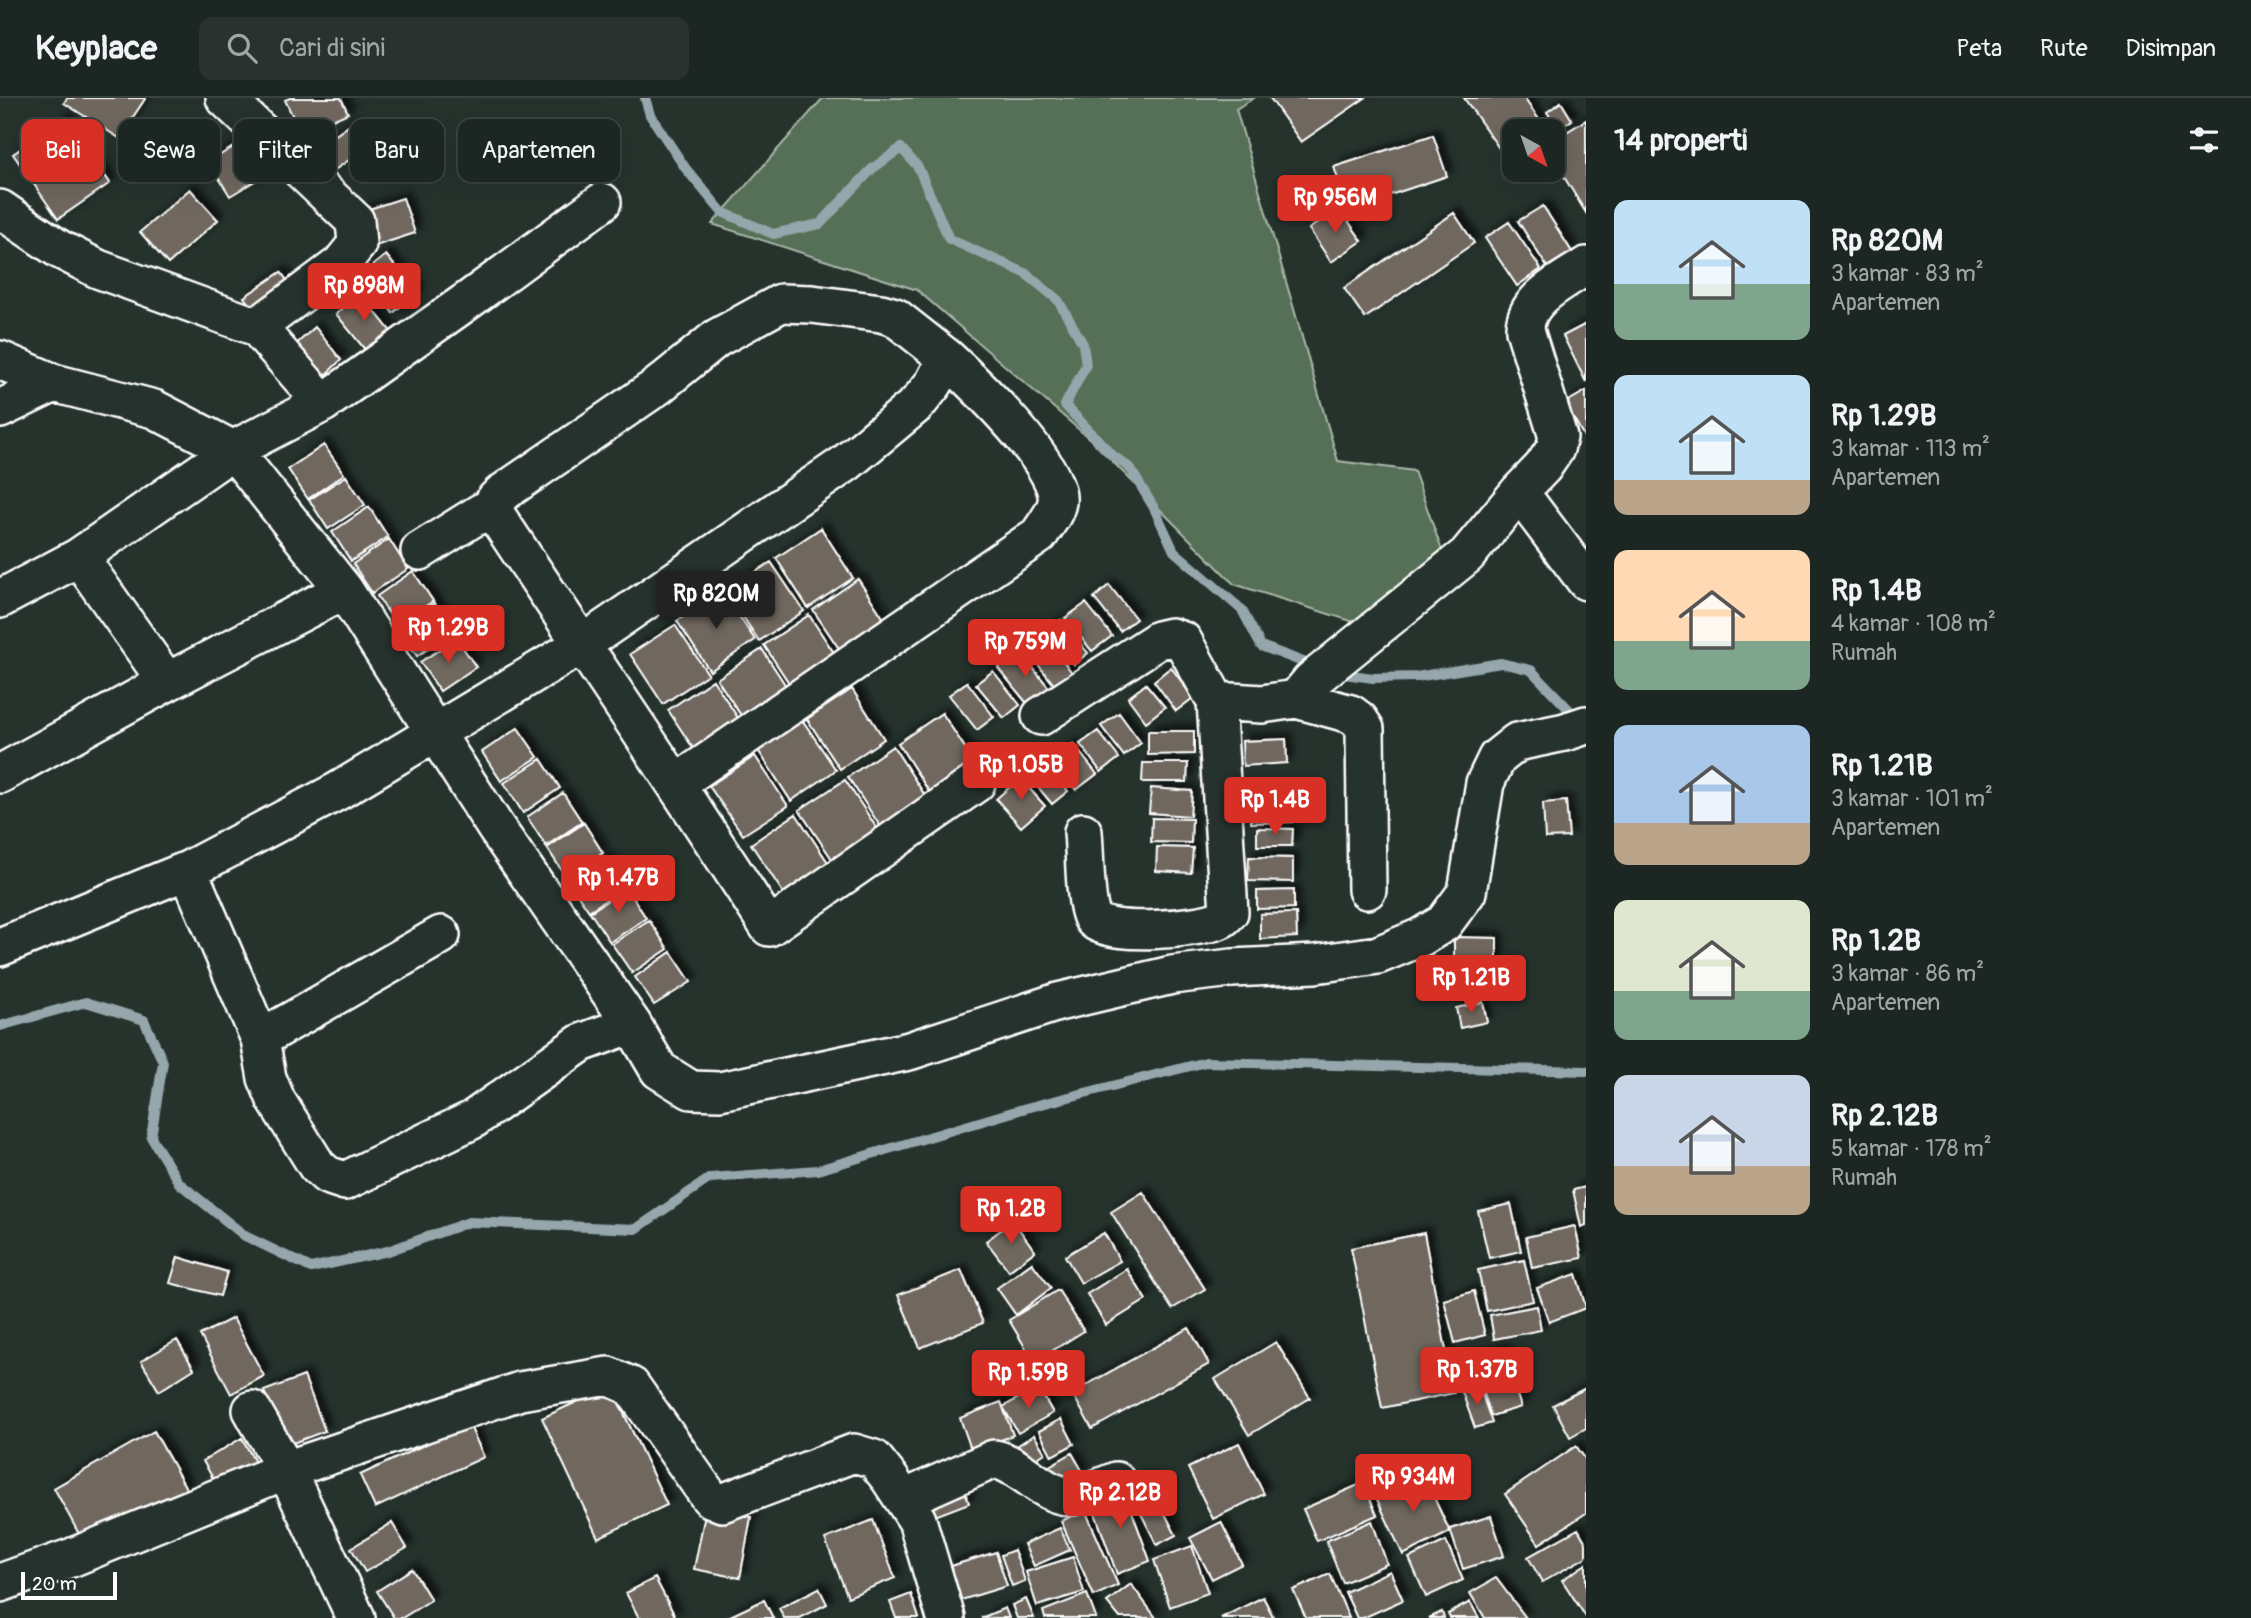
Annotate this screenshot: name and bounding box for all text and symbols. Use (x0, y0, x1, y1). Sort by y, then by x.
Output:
search box (199, 17, 689, 80)
text: Keyplace (35, 28, 157, 69)
icon: search (223, 29, 261, 67)
text: Cari di sini (279, 32, 385, 64)
text: Peta (1956, 34, 2002, 63)
text: Rute (2040, 34, 2088, 63)
text: Disimpan (2126, 34, 2216, 63)
chip: Beli (21, 119, 104, 182)
chip: Sewa (118, 119, 220, 182)
chip: Filter (234, 119, 336, 182)
chip: Baru (350, 119, 444, 182)
chip: Apartemen (458, 119, 620, 182)
north arrow (1502, 119, 1564, 182)
map controls (1502, 119, 1565, 182)
icon: filters (2185, 121, 2223, 159)
text: 14 properti (1614, 122, 1747, 159)
pin: Rp 956M (1270, 176, 1400, 235)
text: Rp 956M (1293, 183, 1377, 212)
text: Rp 820M (1831, 222, 1943, 259)
icon: home (1670, 228, 1754, 312)
text: 3 kamar · 83 m² (1831, 259, 1984, 288)
pin: Rp 898M (299, 264, 429, 323)
text: Rp 898M (324, 271, 404, 300)
text: Apartemen (1831, 288, 1940, 317)
text: Rp 1.29B (1831, 397, 1937, 434)
icon: home (1670, 403, 1754, 487)
text: 3 kamar · 113 m² (1831, 434, 1990, 463)
text: Apartemen (1831, 463, 1940, 492)
pin: Rp 820M (651, 572, 781, 631)
text: Rp 1.4B (1831, 572, 1922, 609)
icon: home (1670, 578, 1754, 662)
text: Rp 820M (673, 579, 759, 608)
pin: Rp 1.29B (376, 606, 520, 665)
text: 4 kamar · 108 m² (1831, 609, 1996, 638)
text: Rp 1.29B (408, 613, 488, 642)
pin: Rp 759M (960, 620, 1090, 679)
text: Rp 759M (984, 627, 1066, 656)
text: Rumah (1831, 638, 1897, 667)
pin: Rp 1.05B (949, 742, 1093, 802)
text: Rp 1.21B (1831, 747, 1933, 784)
text: Rp 1.05B (979, 750, 1063, 779)
icon: home (1670, 753, 1754, 837)
pin: Rp 1.4B (1210, 778, 1340, 837)
text: 3 kamar · 101 m² (1831, 784, 1993, 813)
text: Rp 1.4B (1240, 785, 1310, 814)
text: Apartemen (1831, 813, 1940, 842)
pin: Rp 1.47B (546, 856, 690, 915)
text: Rp 1.47B (577, 863, 659, 892)
text: Rp 1.2B (1831, 922, 1921, 959)
icon: home (1670, 928, 1754, 1012)
pin: Rp 1.21B (1399, 956, 1543, 1015)
text: 3 kamar · 86 m² (1831, 959, 1984, 988)
text: Rp 1.21B (1432, 963, 1510, 992)
text: Apartemen (1831, 988, 1940, 1017)
text: Rp 2.12B (1831, 1097, 1938, 1134)
icon: home (1670, 1103, 1754, 1187)
text: 5 kamar · 178 m² (1831, 1134, 1992, 1163)
text: Rumah (1831, 1163, 1897, 1192)
pin: Rp 1.2B (946, 1186, 1076, 1246)
text: Rp 1.2B (976, 1194, 1046, 1223)
pin: Rp 1.37B (1405, 1348, 1549, 1407)
pin: Rp 1.59B (956, 1350, 1100, 1410)
text: Rp 1.37B (1436, 1355, 1518, 1384)
text: Rp 1.59B (988, 1358, 1068, 1387)
pin: Rp 934M (1348, 1454, 1478, 1514)
text: Rp 934M (1371, 1462, 1455, 1491)
pin: Rp 2.12B (1048, 1470, 1192, 1530)
text: Rp 2.12B (1079, 1478, 1161, 1507)
scale bar (21, 1569, 117, 1601)
text: 20 m (32, 1572, 77, 1596)

